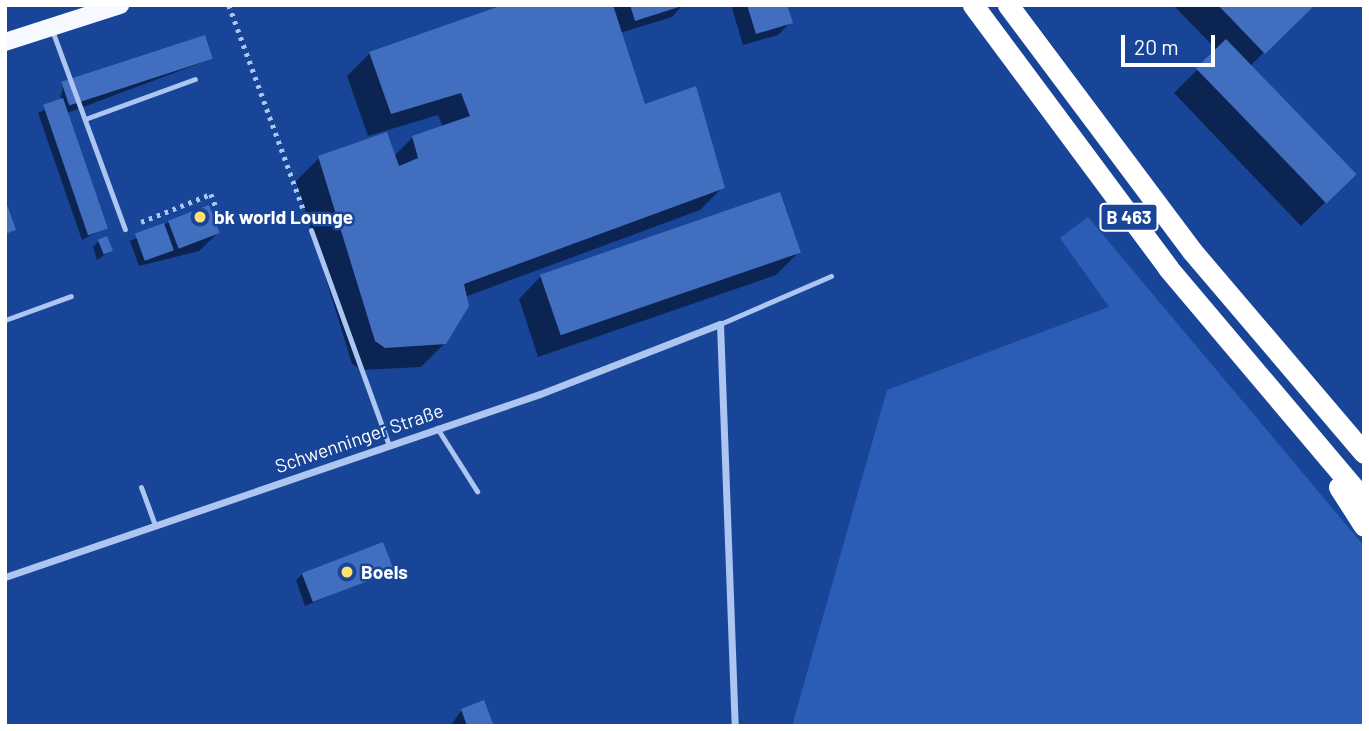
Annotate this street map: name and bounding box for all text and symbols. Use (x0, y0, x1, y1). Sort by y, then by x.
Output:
scale bar (1124, 21, 1218, 65)
text: 20 m (1134, 34, 1179, 59)
road number: B 463 (1099, 202, 1159, 232)
place label: bk world Lounge (214, 206, 353, 228)
marker: bk world Lounge (192, 209, 208, 225)
street label: Schwenninger Straße (272, 399, 446, 477)
place label: Boels (361, 561, 408, 583)
marker: Boels (339, 564, 355, 580)

